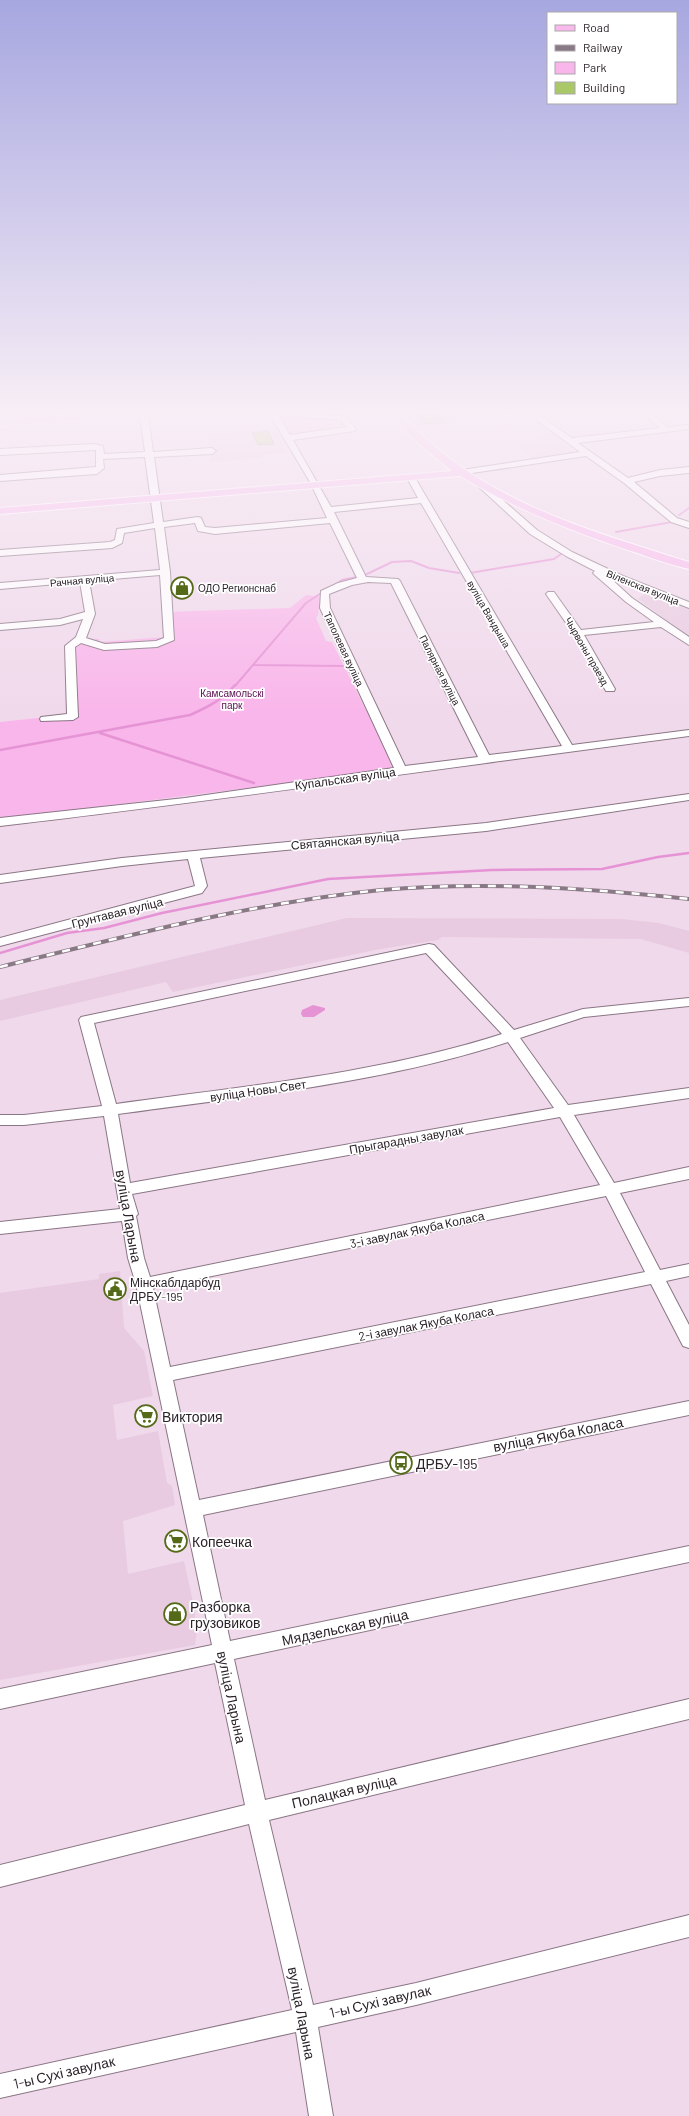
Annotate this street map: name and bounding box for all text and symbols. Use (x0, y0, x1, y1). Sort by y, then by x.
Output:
legend (547, 12, 677, 104)
text: Road (583, 20, 610, 34)
text: Railway (583, 40, 623, 54)
text: Park (583, 60, 607, 74)
text: Building (583, 80, 625, 94)
street label: Віленская вуліца (605, 567, 682, 607)
street label: Рачная вуліца (49, 571, 115, 589)
shop icon: ОДО Регионснаб (169, 575, 195, 601)
street label: вуліца Вандыша (465, 578, 513, 650)
place label: ОДО Регионснаб (198, 582, 276, 594)
street label: Таполевая вуліца (321, 610, 367, 689)
street label: Чырвоны праезд (563, 615, 612, 687)
street label: Палярная вуліца (417, 633, 463, 708)
park label: Камсамольскі парк (200, 687, 264, 711)
street label: Купальская вуліца (294, 764, 397, 793)
street label: Святаянская вуліца (290, 828, 400, 853)
street label: Грунтавая вуліца (70, 894, 165, 931)
street label: вуліца Новы Свет (209, 1076, 308, 1105)
street label: Прыгарадны завулак (348, 1122, 465, 1157)
street label: вуліца Ларына (112, 1168, 146, 1264)
street label: 3-і завулак Якуба Коласа (349, 1208, 486, 1251)
place label: Мінскаблдарбуд ДРБУ-195 (130, 1275, 220, 1304)
public building icon: Мінскаблдарбуд ДРБУ-195 (102, 1276, 128, 1302)
street label: 2-і завулак Якуба Коласа (357, 1303, 495, 1344)
supermarket icon: Виктория (133, 1403, 159, 1429)
place label: Виктория (162, 1408, 223, 1425)
street label: вуліца Якуба Коласа (492, 1413, 625, 1455)
bus stop icon: ДРБУ-195 (388, 1450, 414, 1476)
place label: ДРБУ-195 (416, 1455, 478, 1472)
supermarket icon: Копеечка (163, 1528, 189, 1554)
place label: Копеечка (192, 1533, 252, 1550)
place label: Разборка грузовиков (190, 1598, 261, 1631)
shop icon: Разборка грузовиков (162, 1601, 188, 1627)
street label: Мядзельская вуліца (280, 1605, 410, 1649)
street label: вуліца Ларына (214, 1649, 250, 1745)
street label: Полацкая вуліца (290, 1771, 398, 1811)
street label: вуліца Ларына (285, 1965, 319, 2061)
street label: 1-ы Сухі завулак (328, 1981, 433, 2021)
street label: 1-ы Сухі завулак (12, 2052, 117, 2092)

